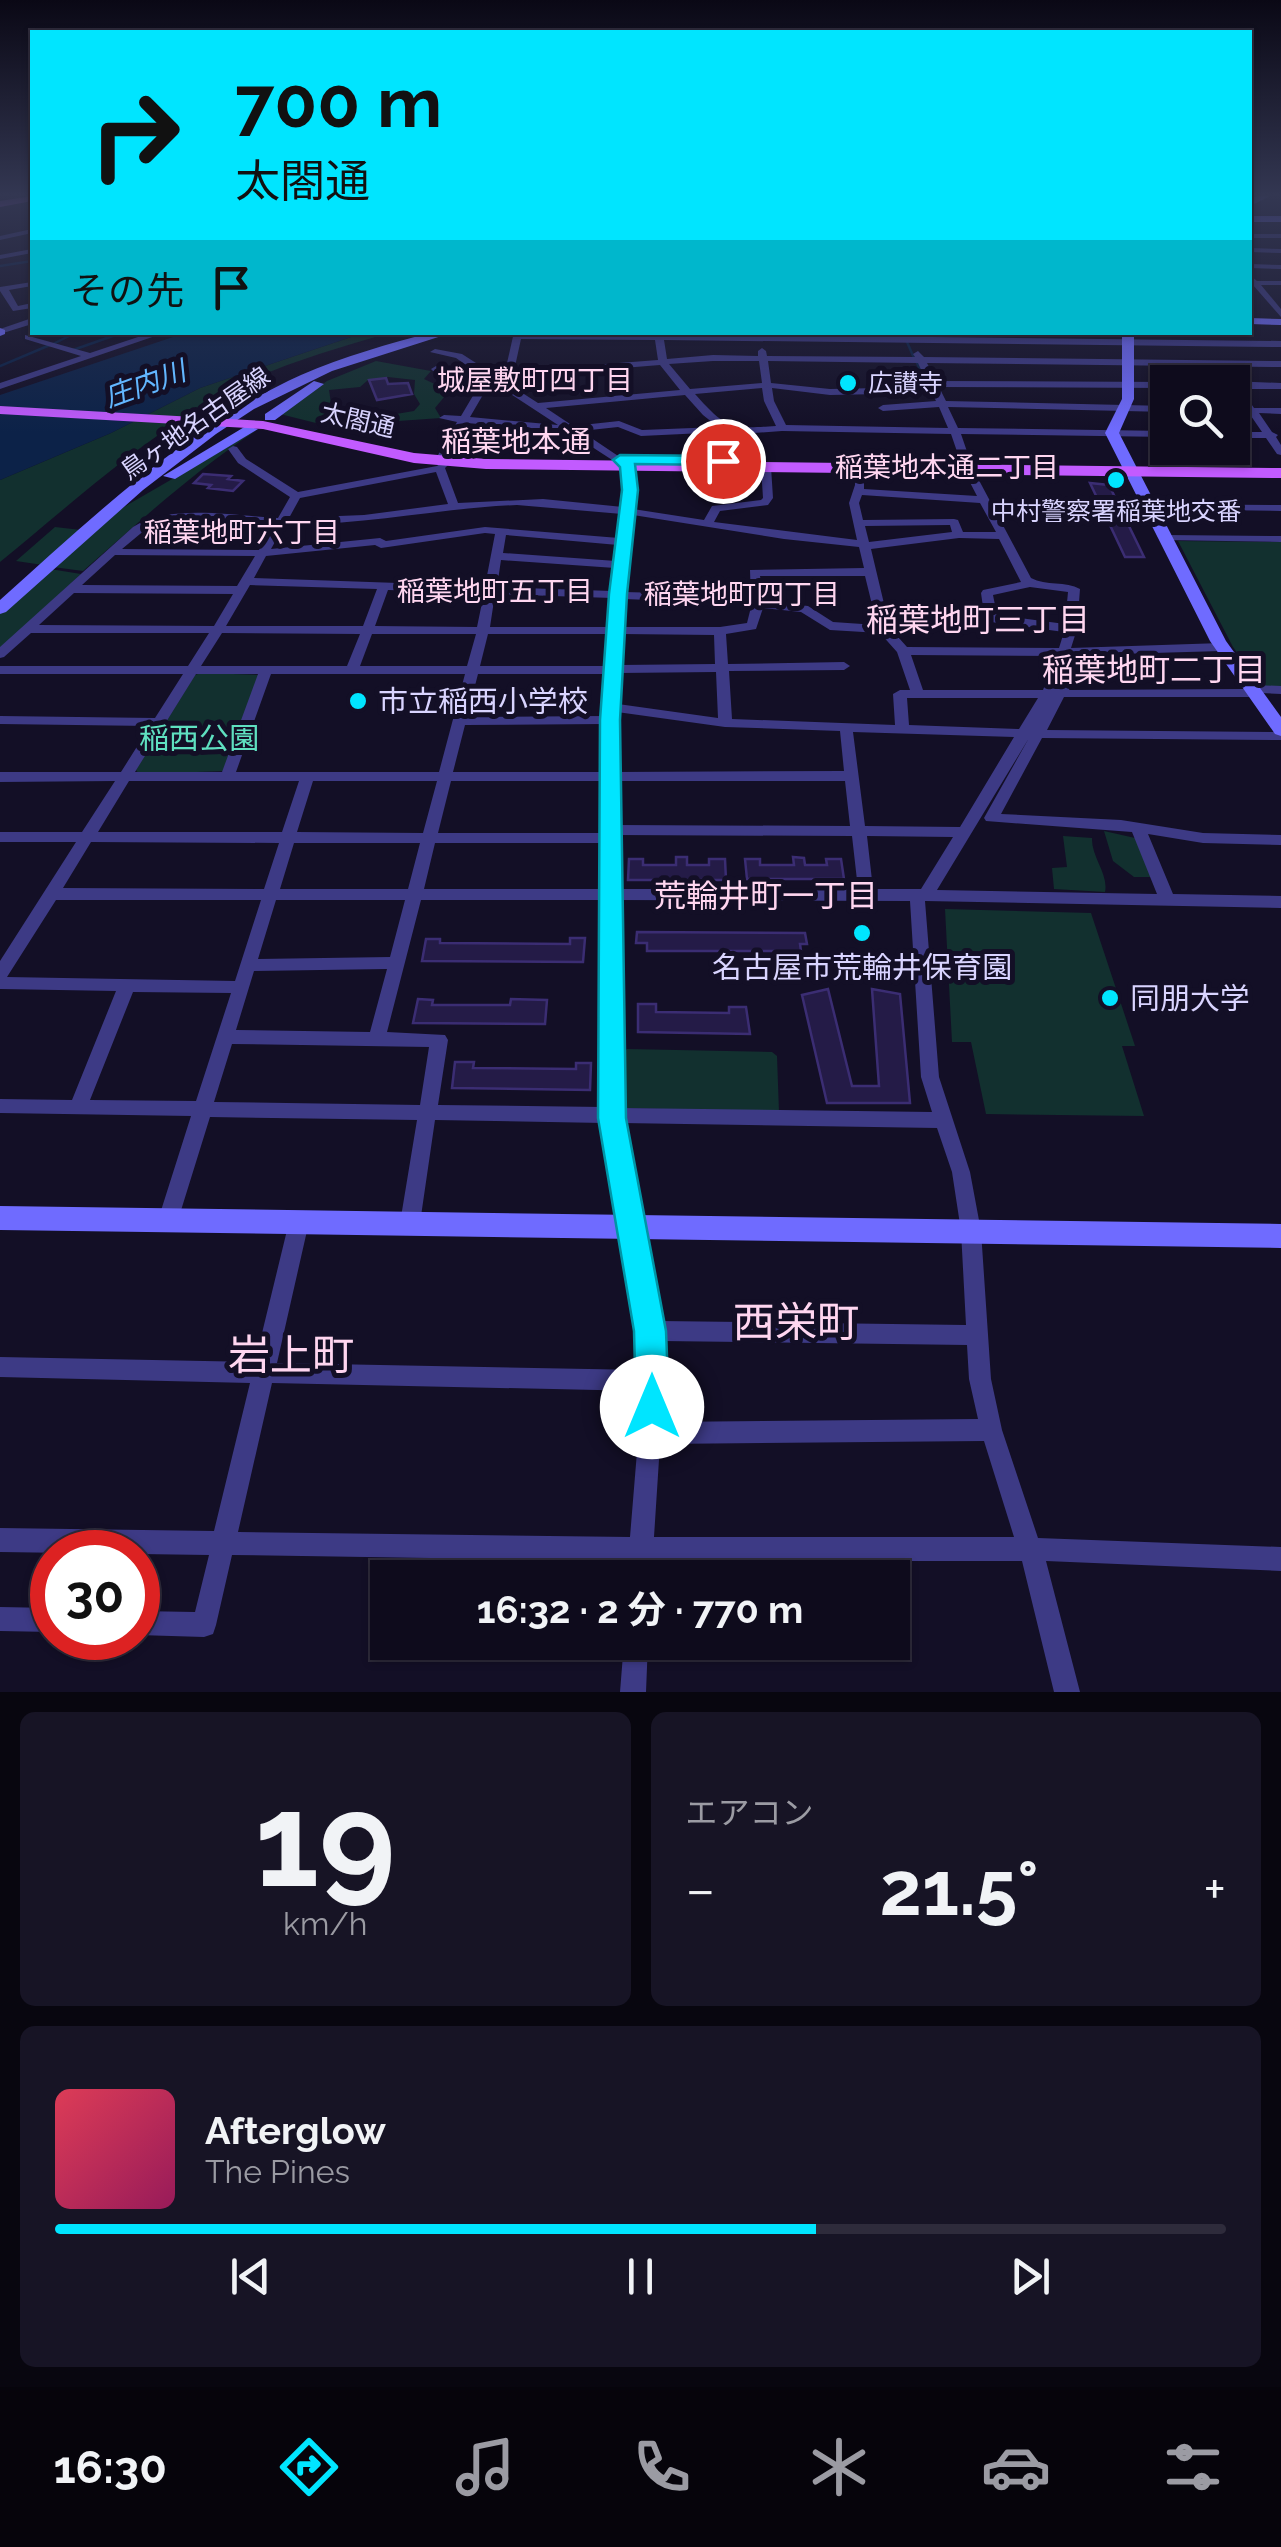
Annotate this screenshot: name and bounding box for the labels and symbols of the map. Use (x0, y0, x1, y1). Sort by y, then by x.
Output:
water label: 庄内川 (100, 353, 193, 414)
street label: 鳥ヶ地名古屋線 (115, 361, 275, 485)
district label: 城屋敷町四丁目 (437, 364, 633, 397)
place label: 広讃寺 (868, 368, 943, 398)
marker: 広讃寺 (837, 372, 859, 394)
street label: 太閤通 (318, 397, 398, 443)
pin (681, 419, 766, 504)
district label: 稲葉地本通 (441, 424, 591, 459)
district label: 稲葉地本通二丁目 (835, 451, 1059, 484)
marker: 中村警察署稲葉地交番 (1105, 469, 1127, 491)
place label: 中村警察署稲葉地交番 (991, 496, 1241, 526)
district label: 稲葉地町六丁目 (144, 516, 340, 549)
district label: 稲葉地町五丁目 (397, 575, 593, 608)
district label: 稲葉地町四丁目 (644, 578, 840, 611)
district label: 稲葉地町三丁目 (866, 601, 1090, 638)
district label: 稲葉地町二丁目 (1042, 651, 1266, 688)
place label: 市立稲西小学校 (378, 684, 588, 719)
marker: 市立稲西小学校 (347, 690, 369, 712)
park label: 稲西公園 (139, 721, 259, 756)
district label: 荒輪井町一丁目 (654, 877, 878, 914)
marker: 名古屋市荒輪井保育園 (851, 922, 873, 944)
place label: 名古屋市荒輪井保育園 (712, 950, 1012, 985)
place label: 同朋大学 (1130, 981, 1250, 1016)
marker: 同朋大学 (1099, 987, 1121, 1009)
district label: 西栄町 (733, 1298, 859, 1347)
district label: 岩上町 (228, 1331, 354, 1380)
position arrow (600, 1355, 704, 1459)
speed limit sign: 30 (30, 1530, 160, 1660)

